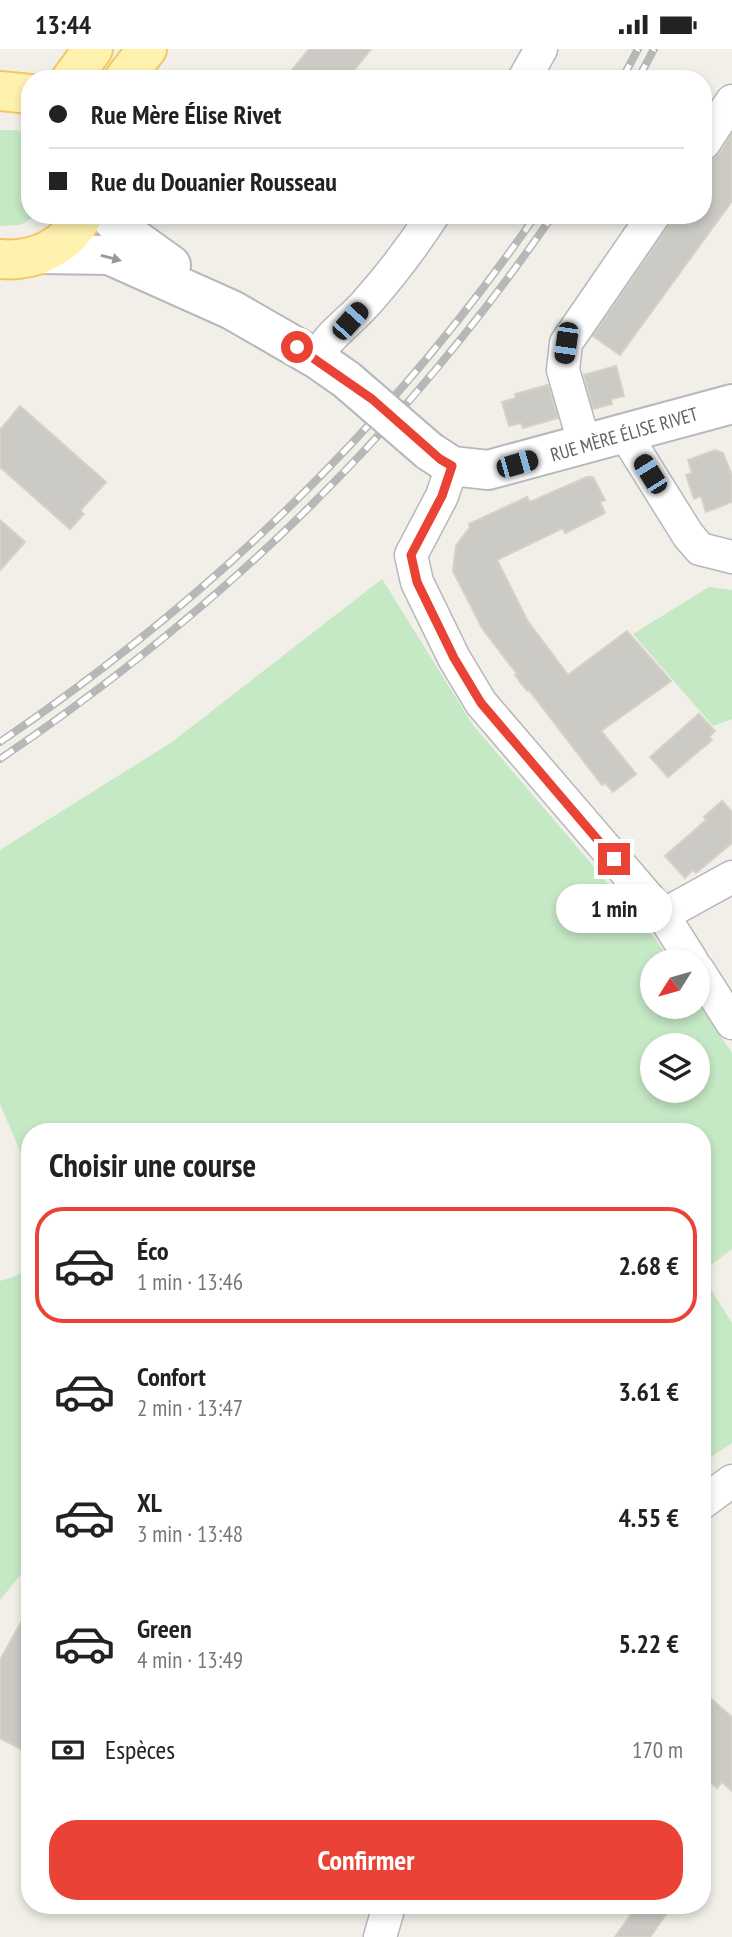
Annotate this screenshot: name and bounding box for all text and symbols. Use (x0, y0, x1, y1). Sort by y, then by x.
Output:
text: 13:44 (35, 8, 91, 41)
text: Rue Mère Élise Rivet (91, 98, 281, 131)
text: Rue du Douanier Rousseau (91, 165, 337, 198)
one-way arrow (100, 253, 122, 264)
car (329, 298, 372, 344)
car (553, 321, 580, 365)
route start (281, 331, 313, 363)
street label: RUE MÈRE ÉLISE RIVET (547, 401, 701, 467)
car (494, 448, 541, 480)
car (630, 451, 671, 497)
route end (598, 843, 630, 875)
callout: 1 min (556, 883, 672, 933)
text: 1 min (591, 894, 637, 923)
north arrow (640, 949, 710, 1019)
map controls (640, 949, 710, 1103)
button: layers (640, 1033, 710, 1103)
text: Choisir une course (49, 1144, 256, 1186)
icon: car (53, 1234, 116, 1297)
text: Éco (137, 1234, 169, 1267)
text: 2.68 € (618, 1249, 679, 1282)
text: 1 min · 13:46 (137, 1267, 243, 1296)
icon: car (53, 1360, 116, 1423)
text: Confort (137, 1360, 206, 1393)
text: 3.61 € (618, 1375, 679, 1408)
text: 2 min · 13:47 (137, 1393, 243, 1422)
icon: car (53, 1486, 116, 1549)
text: XL (137, 1486, 162, 1519)
text: 4.55 € (618, 1501, 679, 1534)
text: 3 min · 13:48 (137, 1519, 243, 1548)
icon: car (53, 1612, 116, 1675)
text: Green (137, 1612, 192, 1645)
text: 5.22 € (618, 1627, 679, 1660)
text: 4 min · 13:49 (137, 1645, 243, 1674)
icon: cash (49, 1731, 87, 1769)
text: Espèces (105, 1733, 175, 1766)
text: 170 m (632, 1735, 683, 1764)
button: Confirmer (49, 1820, 683, 1900)

